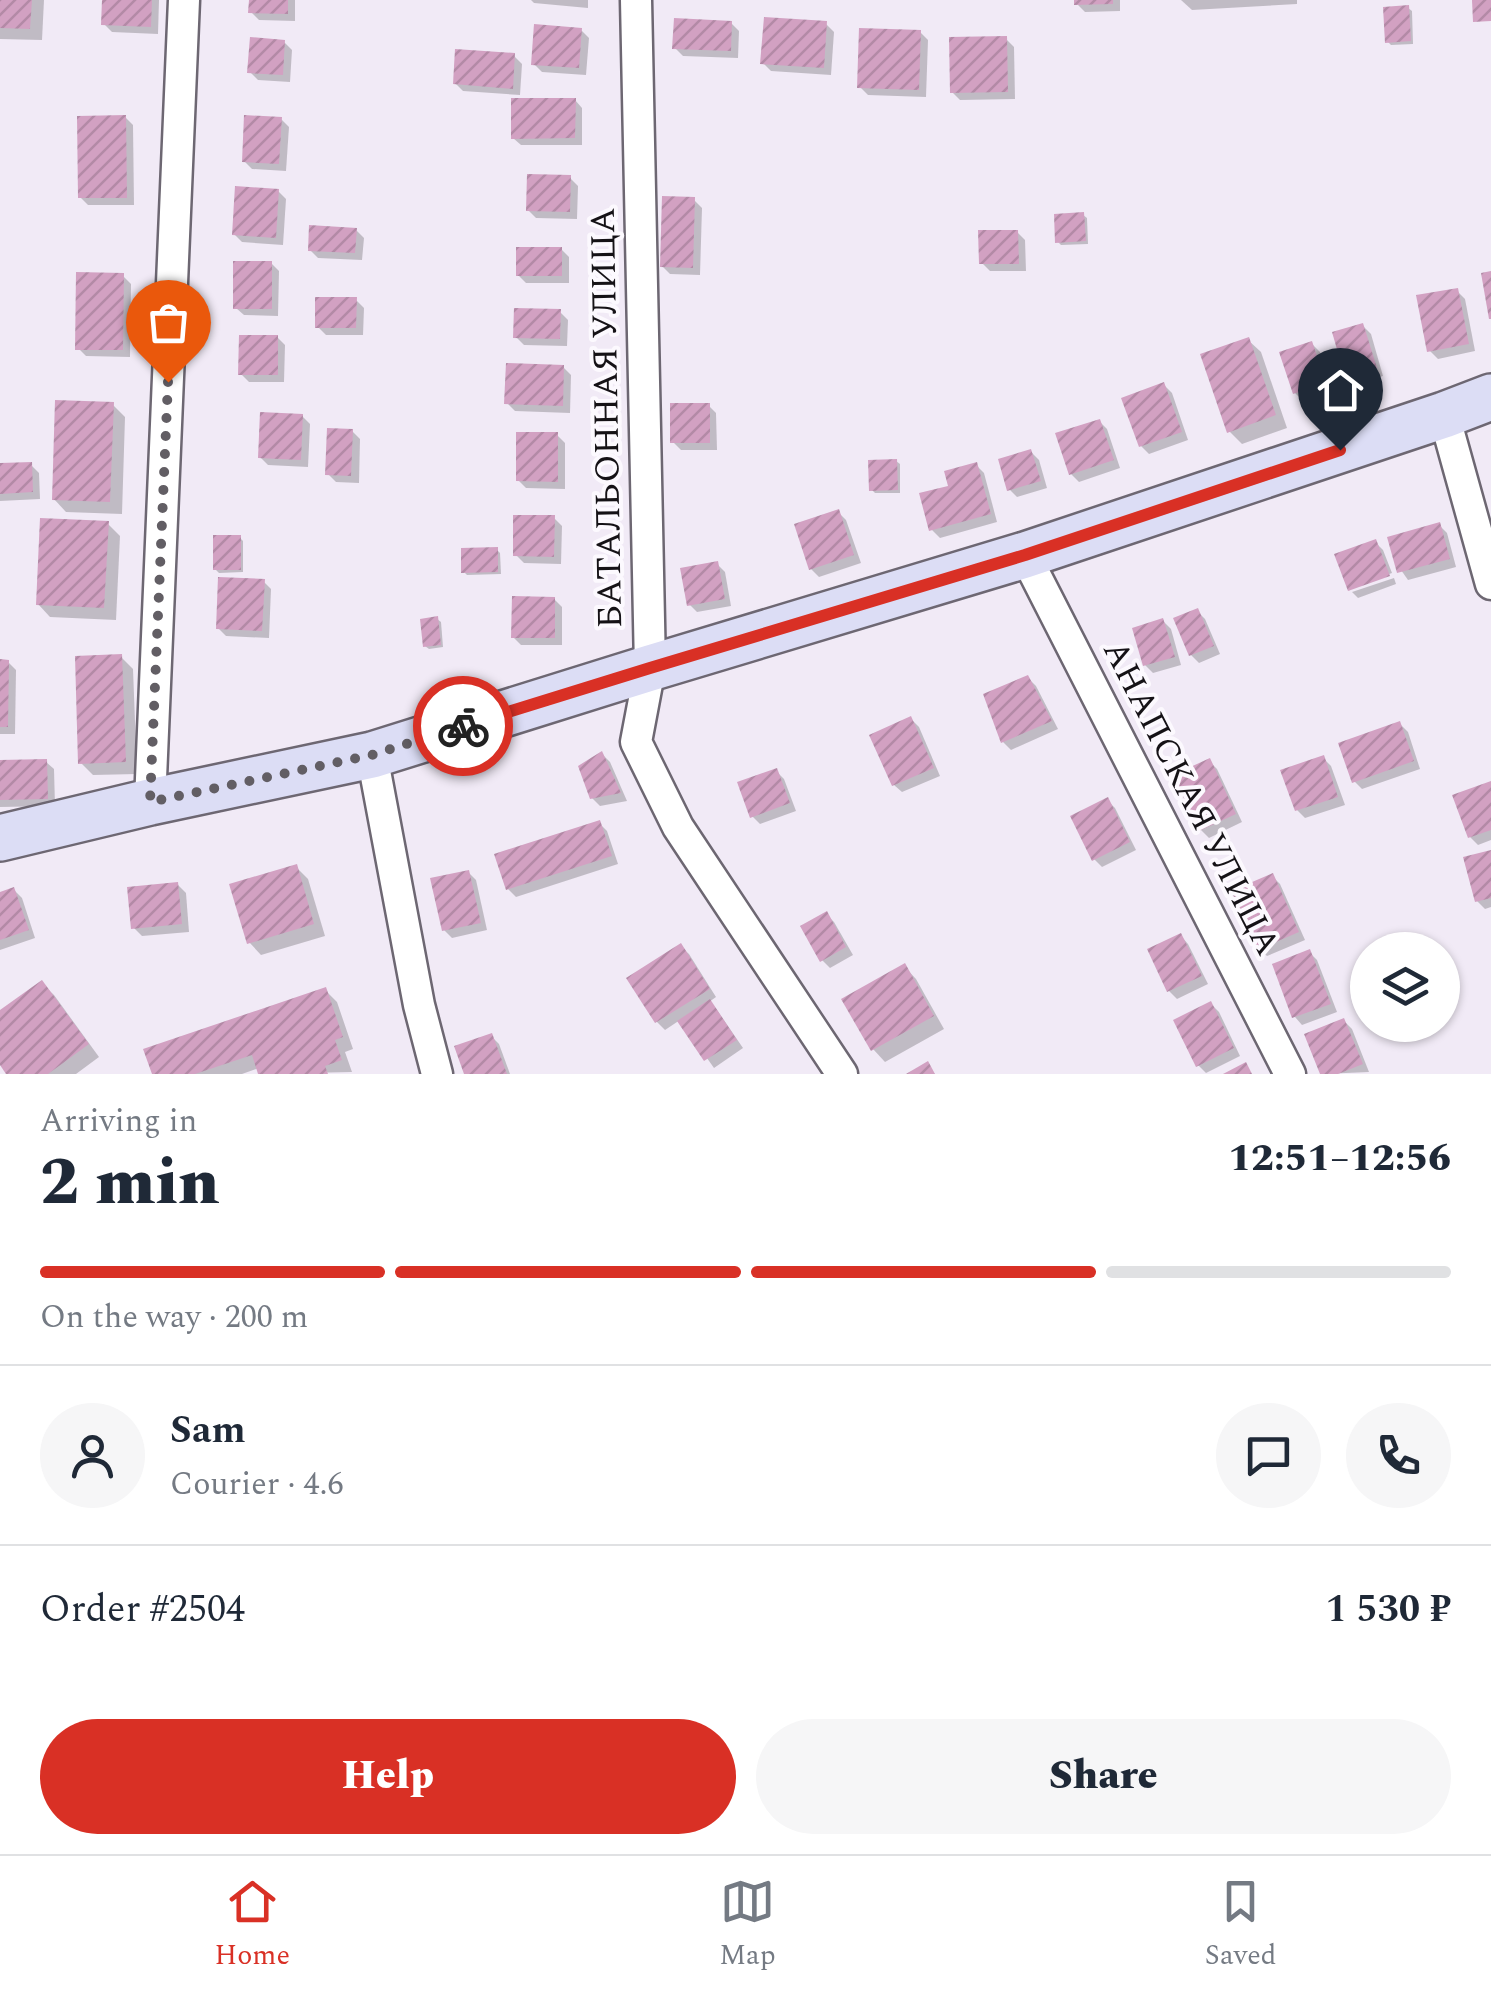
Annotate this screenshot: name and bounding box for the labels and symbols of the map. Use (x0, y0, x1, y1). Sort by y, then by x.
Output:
street label: БАТАЛЬОННАЯ УЛИЦА (577, 207, 637, 629)
pin (126, 280, 211, 383)
pin (1298, 348, 1383, 451)
street label: АНАПСКАЯ УЛИЦА (1088, 631, 1294, 965)
courier (413, 676, 513, 776)

